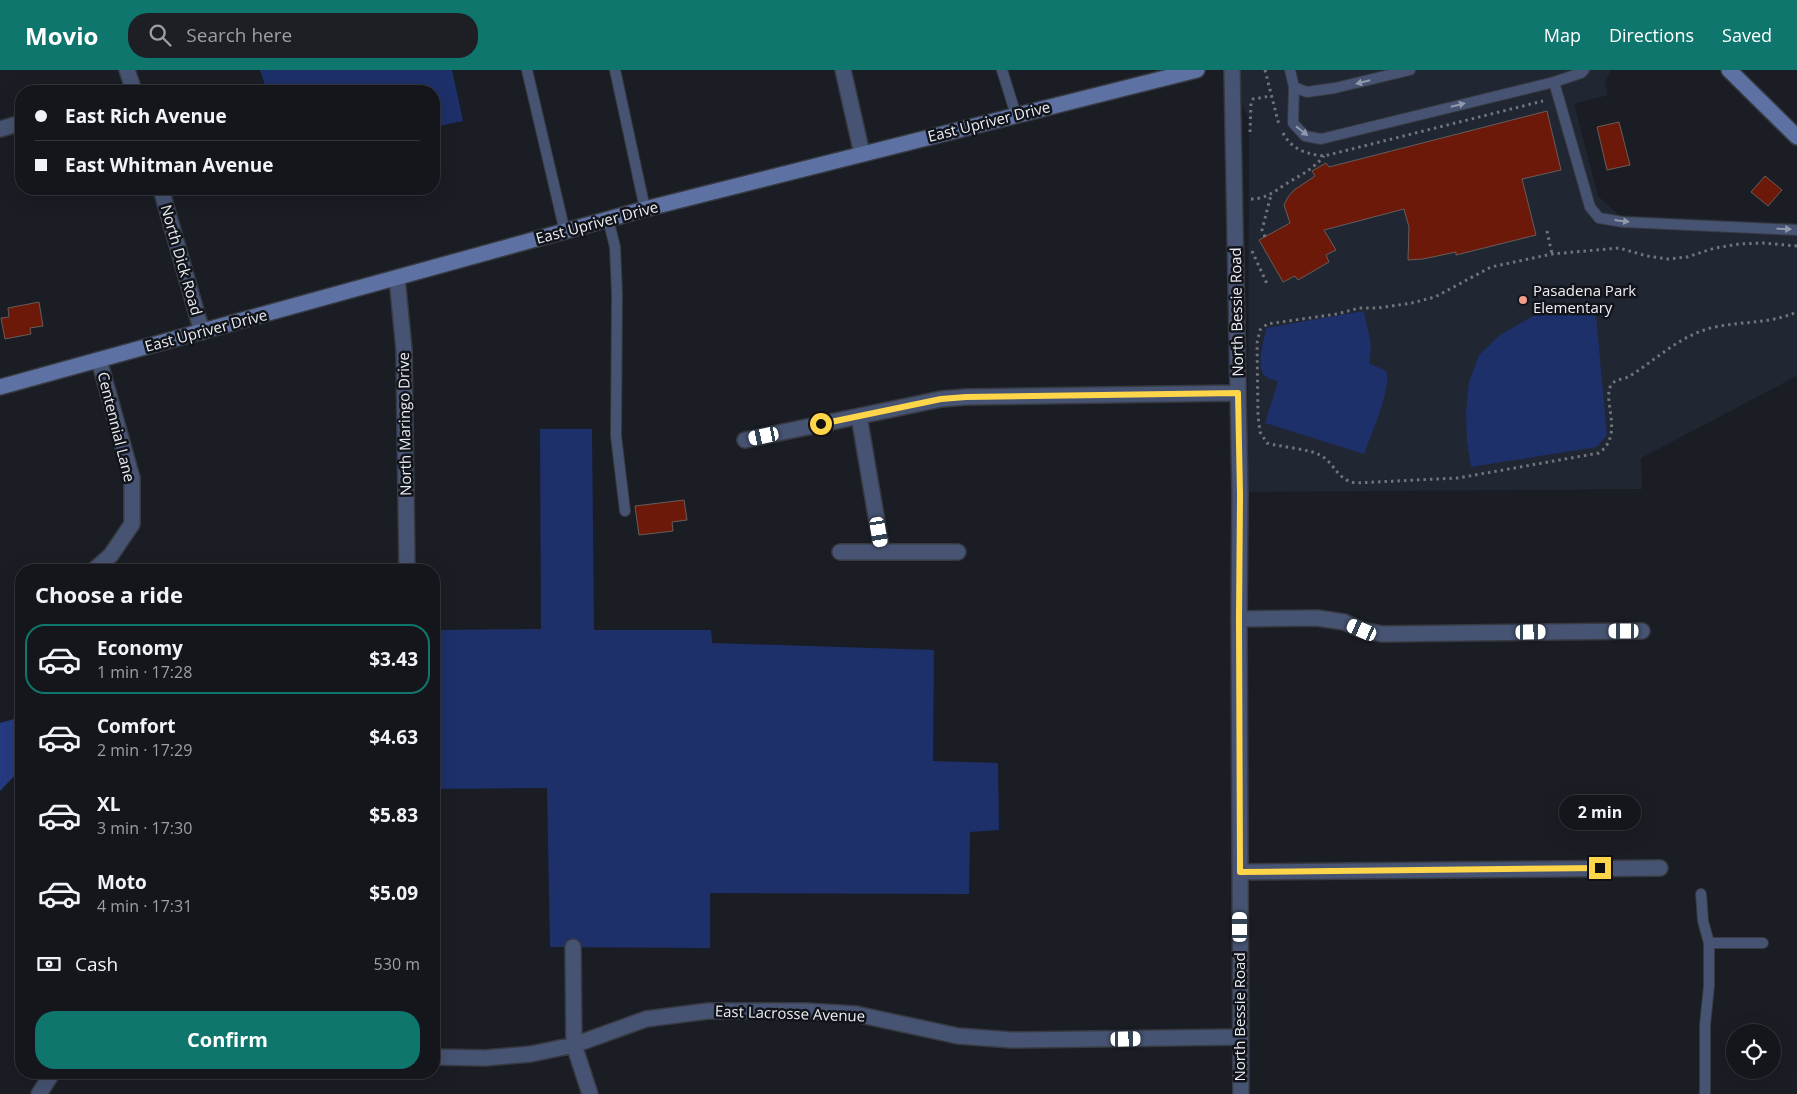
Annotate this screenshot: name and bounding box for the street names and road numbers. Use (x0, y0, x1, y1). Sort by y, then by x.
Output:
street label: East Upriver Drive (925, 96, 1052, 146)
street label: East Upriver Drive (533, 196, 660, 248)
street label: North Dick Road (157, 202, 207, 317)
street label: North Bessie Road (1225, 247, 1247, 377)
street label: East Upriver Drive (142, 304, 269, 356)
street label: North Maringo Drive (393, 352, 415, 496)
street label: Centennial Lane (94, 370, 140, 484)
street label: North Bessie Road (1229, 952, 1249, 1082)
street label: East Lacrosse Avenue (715, 1000, 866, 1026)

